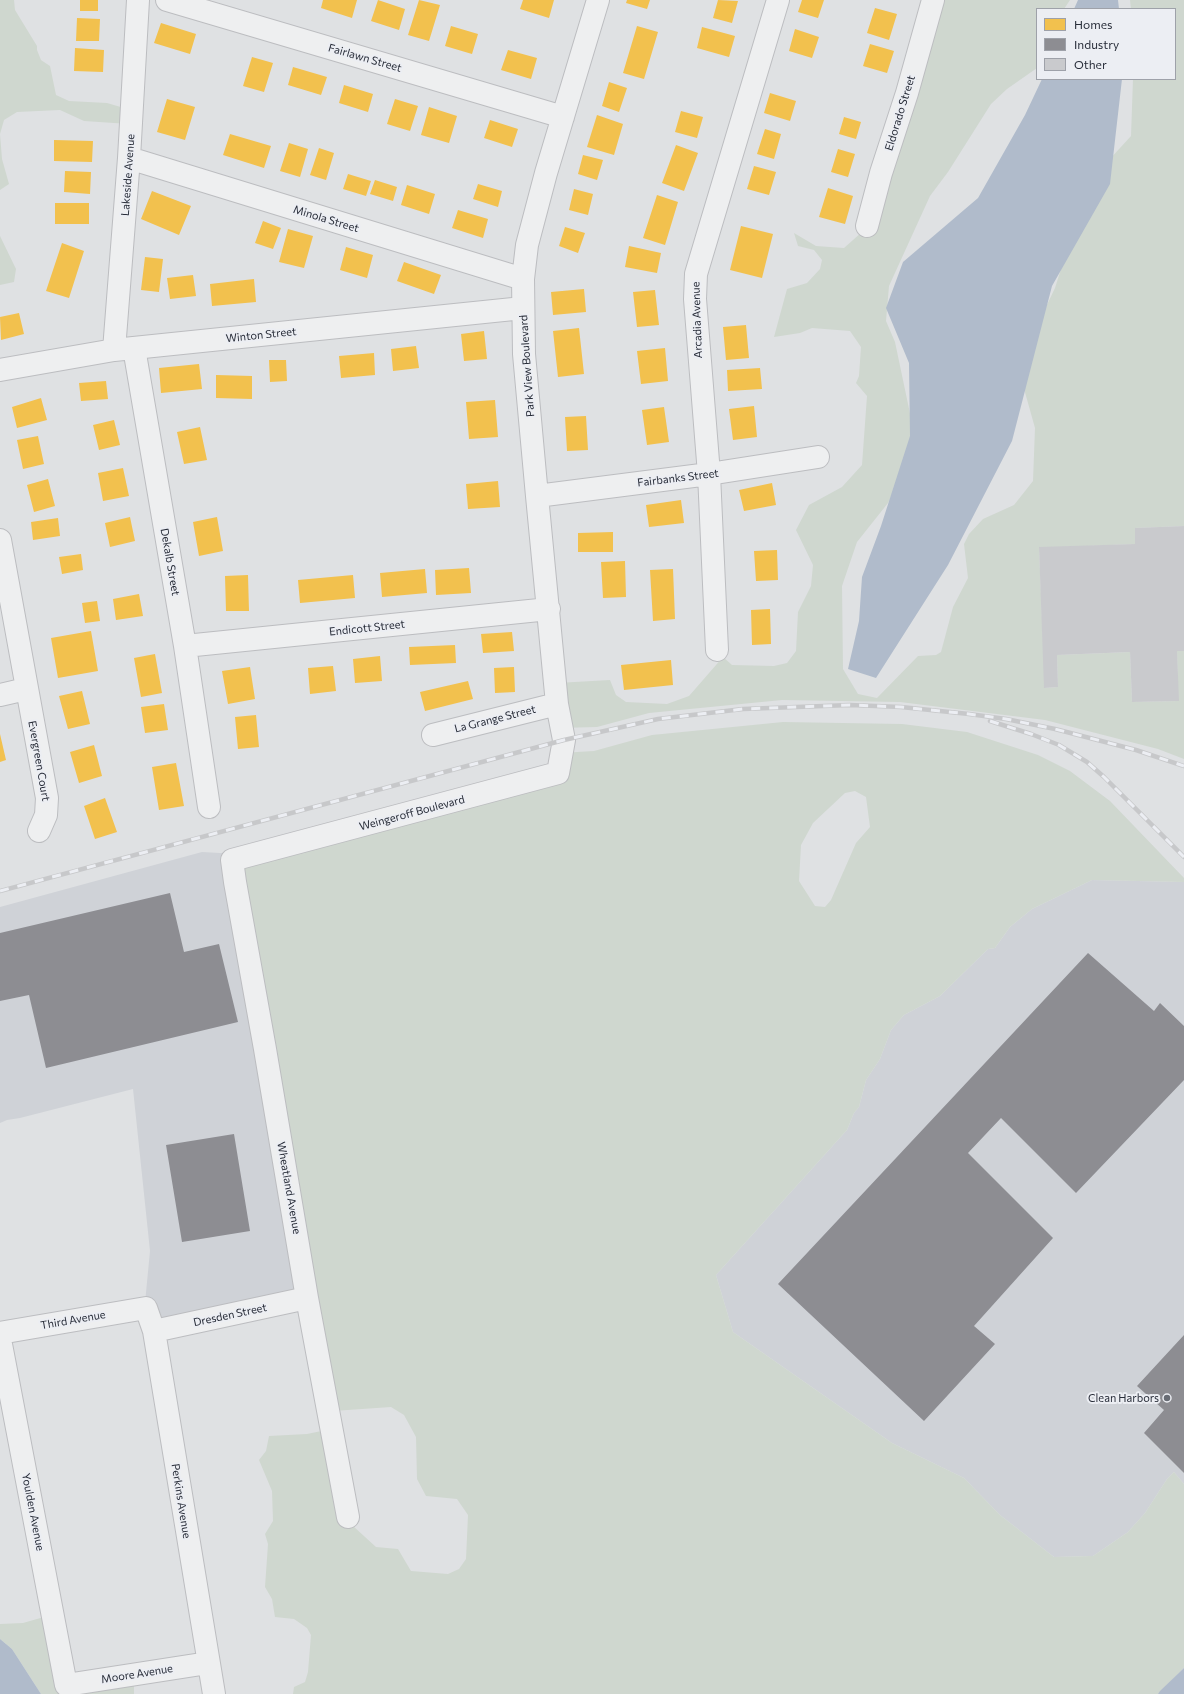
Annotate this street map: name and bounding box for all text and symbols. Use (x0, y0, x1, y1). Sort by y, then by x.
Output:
legend (1036, 8, 1176, 80)
text: Homes (1074, 17, 1112, 31)
text: Industry (1074, 37, 1119, 51)
street label: Fairlawn Street (327, 41, 403, 75)
text: Other (1074, 57, 1107, 71)
street label: Eldorado Street (882, 74, 918, 152)
street label: Lakeside Avenue (119, 133, 137, 217)
street label: Minola Street (292, 203, 360, 235)
street label: Arcadia Avenue (689, 281, 705, 359)
street label: Park View Boulevard (517, 315, 537, 417)
street label: Winton Street (225, 325, 297, 345)
street label: Fairbanks Street (637, 466, 719, 490)
street label: Dekalb Street (158, 527, 182, 597)
street label: Endicott Street (328, 617, 406, 639)
street label: La Grange Street (453, 703, 537, 735)
street label: Evergreen Court (25, 720, 53, 802)
street label: Weingeroff Boulevard (358, 793, 466, 833)
street label: Wheatland Avenue (274, 1141, 304, 1235)
street label: Dresden Street (192, 1301, 268, 1329)
street label: Third Avenue (40, 1308, 106, 1332)
place label: Clean Harbors (1088, 1391, 1159, 1405)
marker: Clean Harbors (1162, 1393, 1172, 1403)
street label: Perkins Avenue (169, 1463, 193, 1539)
street label: Youlden Avenue (19, 1472, 47, 1552)
street label: Moore Avenue (100, 1662, 174, 1686)

